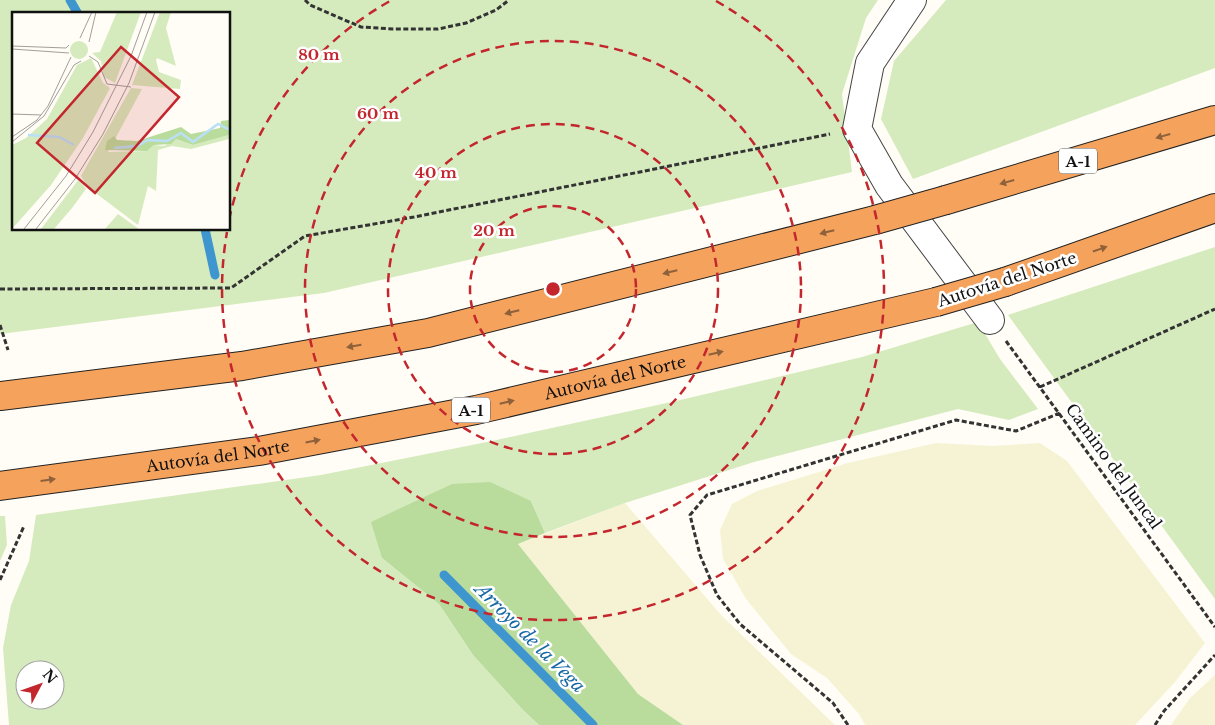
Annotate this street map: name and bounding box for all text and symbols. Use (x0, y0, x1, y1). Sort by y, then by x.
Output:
inset map (12, 12, 230, 230)
text: 80 m (298, 45, 340, 64)
text: 60 m (357, 104, 399, 123)
one-way arrow (1155, 132, 1170, 140)
road number: A-1 (1059, 148, 1097, 174)
text: 40 m (415, 163, 457, 182)
one-way arrow (999, 178, 1014, 186)
text: 20 m (473, 221, 515, 240)
one-way arrow (820, 228, 835, 236)
one-way arrow (1093, 245, 1108, 252)
street label: Autovía del Norte (934, 247, 1079, 311)
one-way arrow (662, 268, 677, 276)
centre of rings (544, 280, 562, 298)
one-way arrow (505, 308, 520, 316)
one-way arrow (345, 343, 361, 351)
one-way arrow (708, 349, 723, 357)
street label: Autovía del Norte (541, 351, 688, 404)
road number: A-1 (452, 398, 490, 422)
one-way arrow (499, 398, 514, 406)
street label: Camino del Juncal (1062, 399, 1166, 533)
street label: Autovía del Norte (144, 435, 291, 476)
one-way arrow (305, 436, 321, 444)
one-way arrow (41, 475, 57, 483)
water label: Arroyo de la Vega (469, 577, 589, 697)
north arrow (15, 660, 65, 710)
text: N (39, 666, 61, 687)

